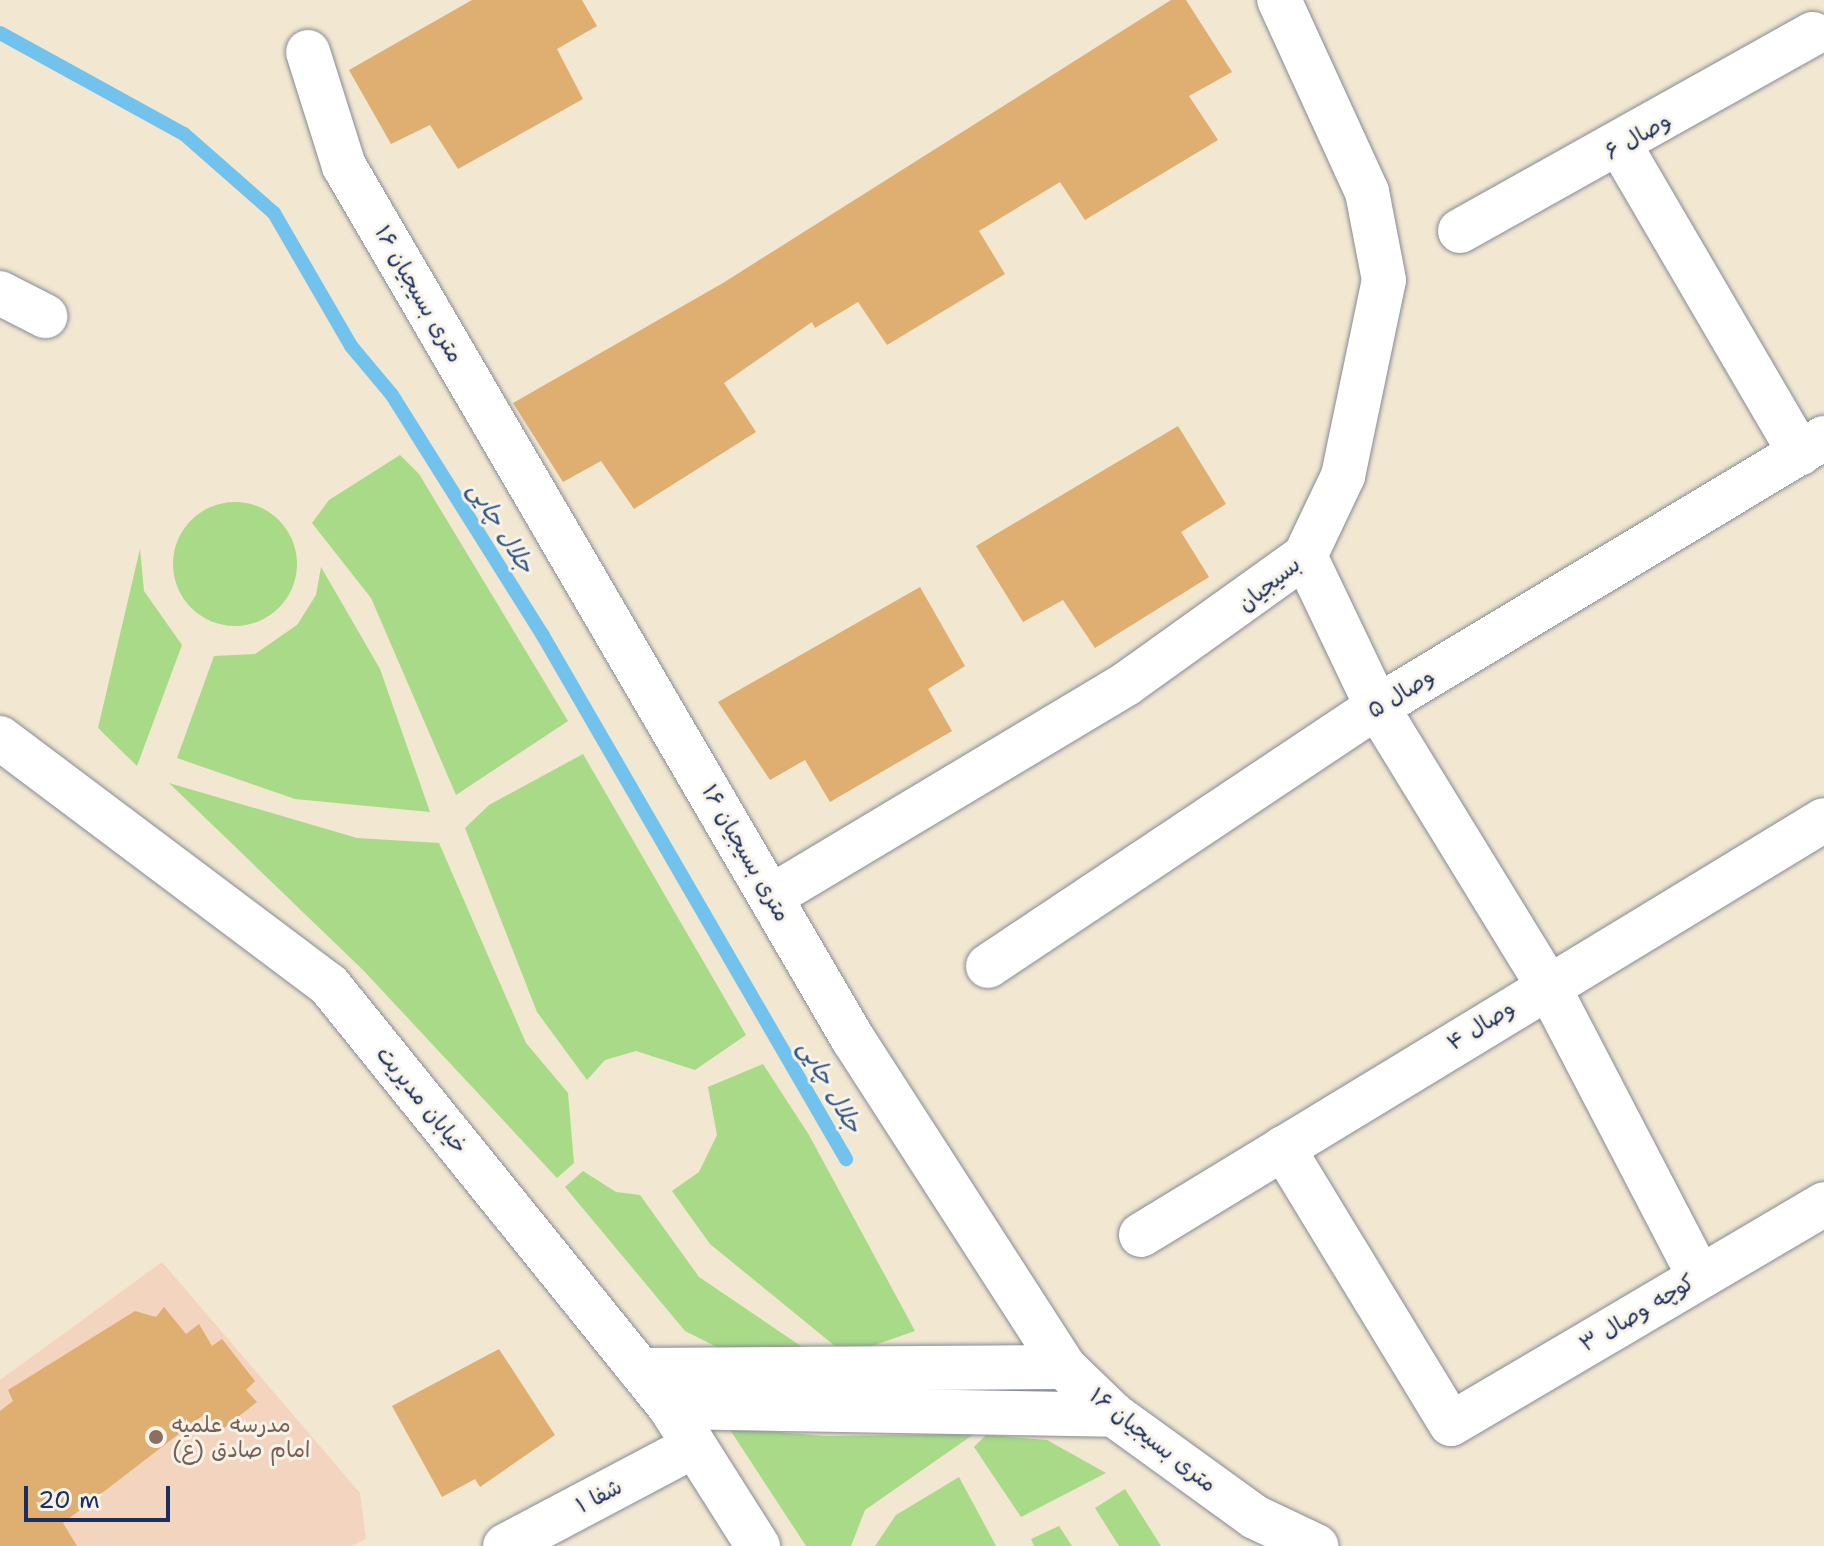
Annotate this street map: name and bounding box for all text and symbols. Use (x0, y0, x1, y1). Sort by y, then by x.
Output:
street label: وصال ۶ (1600, 107, 1676, 165)
street label: ۱۶ متری بسیجیان (369, 221, 469, 367)
water label: جلال چایی (462, 477, 540, 579)
street label: بسیجیان (1233, 551, 1305, 617)
street label: وصال ۵ (1363, 662, 1439, 724)
street label: ۱۶ متری بسیجیان (696, 780, 796, 926)
street label: وصال ۴ (1442, 994, 1520, 1056)
water label: جلال چایی (792, 1036, 868, 1138)
street label: خیابان مدیریت (371, 1041, 473, 1159)
street label: کوچه وصال ۳ (1575, 1268, 1699, 1358)
street label: ۱۶ متری بسیجیان (1084, 1382, 1222, 1498)
place label: مدرسه علمیه امام صادق (ع) (172, 1411, 310, 1462)
marker: مدرسه علمیه امام صادق (ع) (147, 1428, 165, 1446)
scale bar (28, 1470, 174, 1520)
street label: شفا ۱ (572, 1473, 626, 1519)
text: 20 m (38, 1484, 100, 1516)

